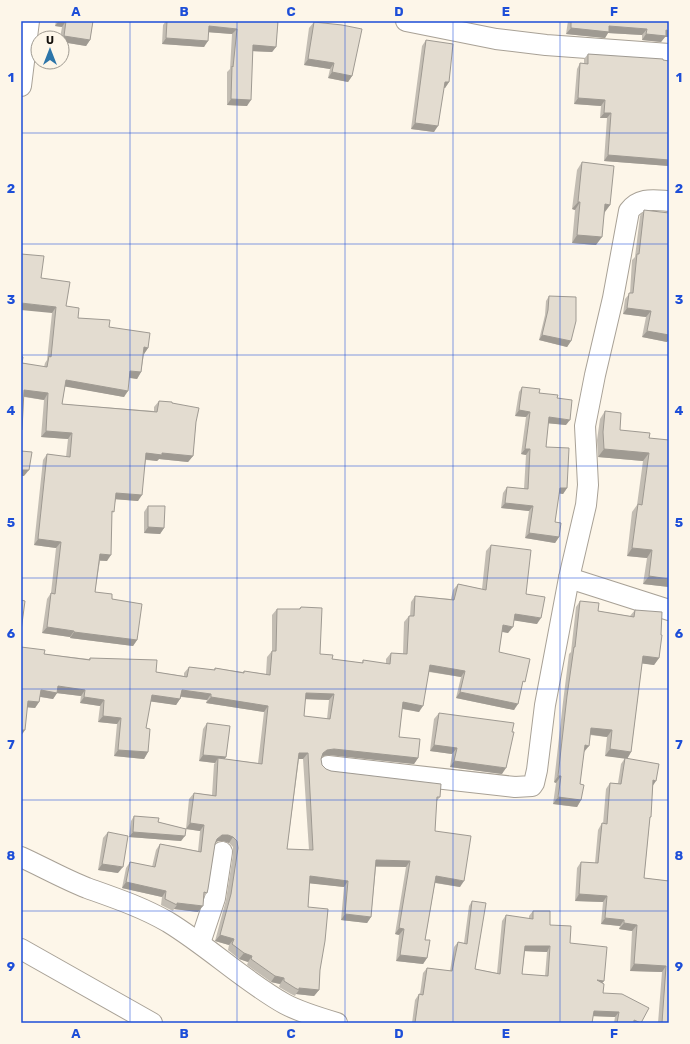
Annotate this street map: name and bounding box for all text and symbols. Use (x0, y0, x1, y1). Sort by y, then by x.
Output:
text: A (71, 4, 81, 19)
text: B (179, 4, 189, 19)
text: C (286, 4, 296, 19)
text: D (394, 4, 404, 19)
text: E (502, 4, 510, 19)
text: F (610, 4, 618, 19)
north arrow (30, 30, 70, 70)
text: U (46, 34, 54, 47)
text: 1 (8, 70, 14, 85)
text: 1 (676, 70, 682, 85)
text: 2 (7, 181, 15, 196)
text: 2 (675, 181, 683, 196)
text: 3 (7, 292, 16, 307)
text: 3 (675, 292, 684, 307)
text: 4 (7, 403, 16, 418)
text: 4 (675, 403, 684, 418)
text: 5 (7, 515, 15, 530)
text: 5 (675, 515, 683, 530)
text: 6 (7, 626, 16, 641)
text: 6 (675, 626, 684, 641)
text: 7 (7, 737, 15, 752)
text: 7 (675, 737, 683, 752)
text: 8 (7, 848, 16, 863)
text: 8 (675, 848, 684, 863)
text: 9 (7, 959, 15, 974)
text: 9 (675, 959, 683, 974)
text: A (71, 1026, 81, 1041)
text: B (179, 1026, 189, 1041)
text: C (286, 1026, 296, 1041)
text: D (394, 1026, 404, 1041)
text: E (502, 1026, 510, 1041)
text: F (610, 1026, 618, 1041)

